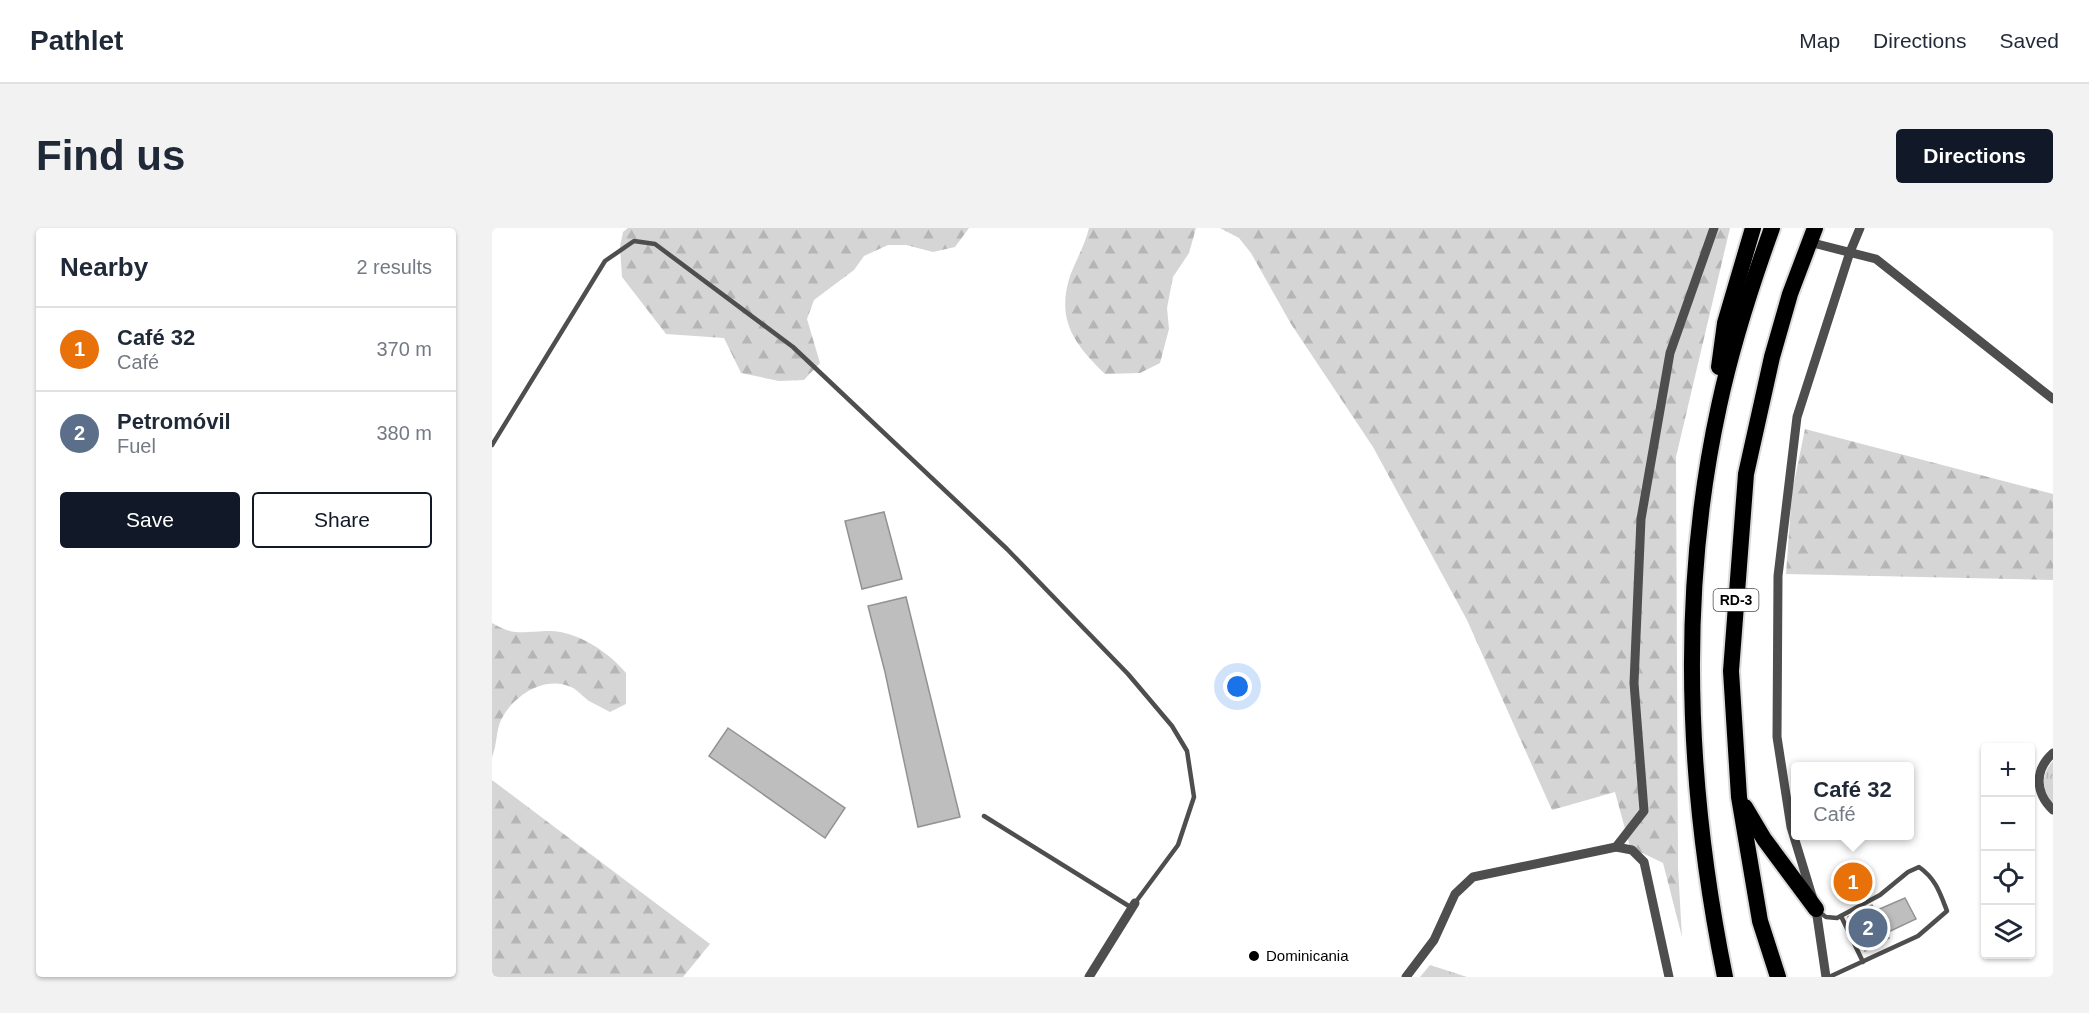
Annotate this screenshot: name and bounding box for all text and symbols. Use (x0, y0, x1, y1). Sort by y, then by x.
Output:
text: Pathlet (30, 25, 123, 56)
text: Map (1799, 29, 1840, 52)
text: Directions (1873, 29, 1966, 52)
text: Saved (1999, 29, 2059, 52)
button: Directions (1896, 129, 2053, 183)
text: Find us (36, 132, 185, 179)
text: Nearby (60, 252, 148, 282)
text: 2 results (356, 256, 432, 278)
text: Café 32 (117, 325, 195, 350)
text: 1 (74, 338, 85, 360)
text: 370 m (376, 338, 432, 360)
text: Café (117, 351, 159, 373)
text: Petromóvil (117, 409, 231, 434)
text: 2 (74, 422, 85, 444)
text: 380 m (376, 422, 432, 444)
text: Fuel (117, 435, 156, 457)
button: Save (60, 492, 240, 548)
button: Share (252, 492, 432, 548)
road number: RD-3 (1714, 589, 1758, 611)
your location (1223, 672, 1252, 701)
map controls (1981, 743, 2035, 959)
button: + (1981, 743, 2035, 797)
popup (1791, 762, 1914, 840)
text: Café 32 (1813, 777, 1892, 802)
button: − (1981, 797, 2035, 851)
text: Café (1813, 803, 1856, 825)
button: locate (1981, 851, 2035, 905)
pin: 1 (1834, 860, 1872, 904)
button: layers (1981, 905, 2035, 959)
pin: 2 (1848, 906, 1888, 950)
place label: Dominicania (1266, 947, 1349, 964)
marker: Dominicania (1247, 949, 1261, 963)

